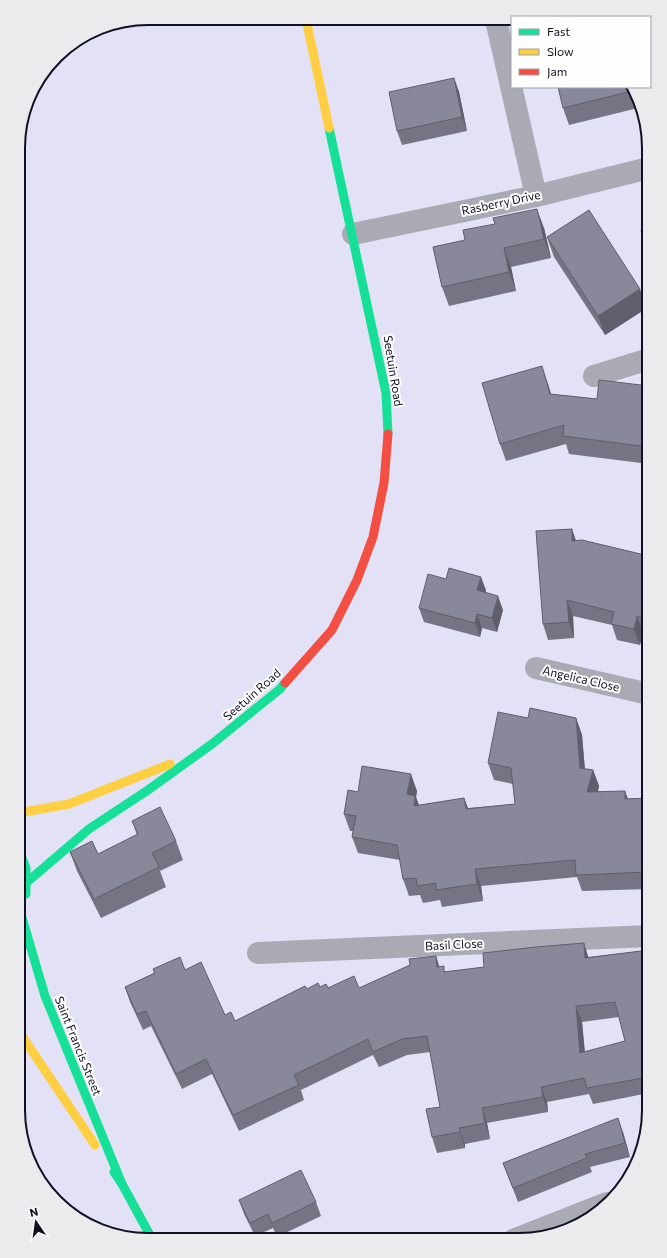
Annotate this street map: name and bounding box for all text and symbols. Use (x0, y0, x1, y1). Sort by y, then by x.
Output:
legend (511, 16, 651, 88)
text: Fast (547, 24, 570, 38)
text: Slow (547, 44, 574, 58)
text: Jam (547, 64, 567, 79)
street label: Rasberry Drive (460, 187, 542, 217)
street label: Seetuin Road (381, 334, 407, 407)
street label: Angelica Close (541, 662, 621, 694)
street label: Seetuin Road (220, 665, 283, 723)
street label: Basil Close (425, 935, 483, 953)
street label: Saint Francis Street (53, 994, 105, 1097)
north arrow (16, 1202, 56, 1242)
text: N (28, 1205, 39, 1219)

